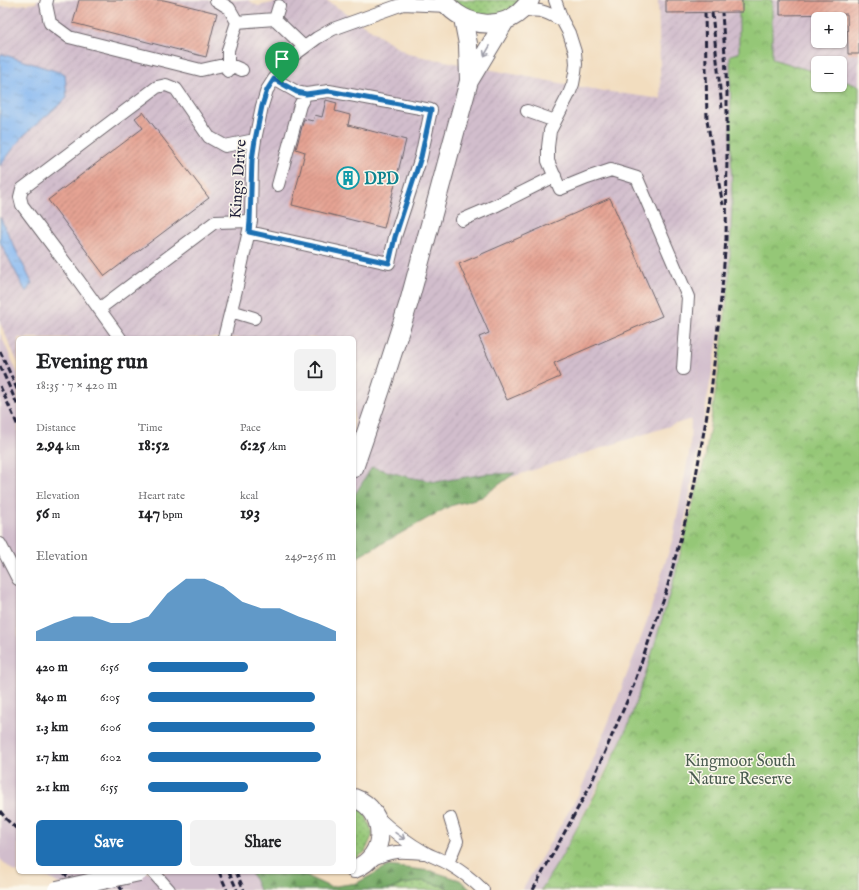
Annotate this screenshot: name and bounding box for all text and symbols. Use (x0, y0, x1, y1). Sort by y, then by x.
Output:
map controls (811, 12, 847, 92)
button: + (811, 12, 847, 48)
pin (265, 42, 299, 83)
one-way arrow (482, 45, 490, 57)
icon: arrive (271, 48, 293, 70)
button: − (811, 56, 847, 92)
street label: Kings Drive (226, 139, 252, 219)
building icon: DPD (335, 165, 361, 191)
place label: DPD (364, 170, 399, 190)
text: Evening run (36, 348, 148, 376)
button: share (294, 349, 336, 391)
text: 18:35 · 7 × 420 m (36, 377, 117, 394)
text: Distance (36, 421, 76, 435)
text: Time (138, 421, 162, 435)
text: Pace (240, 421, 261, 435)
text: 2.94 (36, 435, 63, 456)
text: 18:52 (138, 435, 170, 456)
text: 6:25 (240, 435, 266, 456)
text: km (63, 440, 80, 454)
text: /km (266, 440, 286, 454)
text: Elevation (36, 489, 80, 503)
text: Heart rate (138, 489, 185, 503)
text: kcal (240, 489, 258, 503)
text: 56 (36, 503, 49, 524)
text: 147 (138, 503, 160, 524)
text: 193 (240, 503, 260, 524)
text: m (49, 508, 60, 522)
text: bpm (160, 508, 183, 522)
text: Elevation (36, 548, 88, 565)
text: 249–256 m (284, 548, 336, 565)
text: 420 m (36, 659, 68, 676)
text: 6:56 (100, 659, 119, 676)
text: 840 m (36, 689, 67, 706)
text: 6:05 (100, 689, 120, 706)
text: 1.3 km (36, 719, 68, 736)
text: 6:06 (100, 719, 121, 736)
text: 1.7 km (36, 749, 69, 766)
text: 6:02 (100, 749, 121, 766)
park label: Kingmoor South Nature Reserve (685, 752, 796, 790)
text: 2.1 km (36, 779, 70, 796)
text: 6:55 (100, 779, 118, 796)
button: Save (36, 820, 182, 866)
button: Share (190, 820, 336, 866)
one-way arrow (394, 831, 405, 840)

